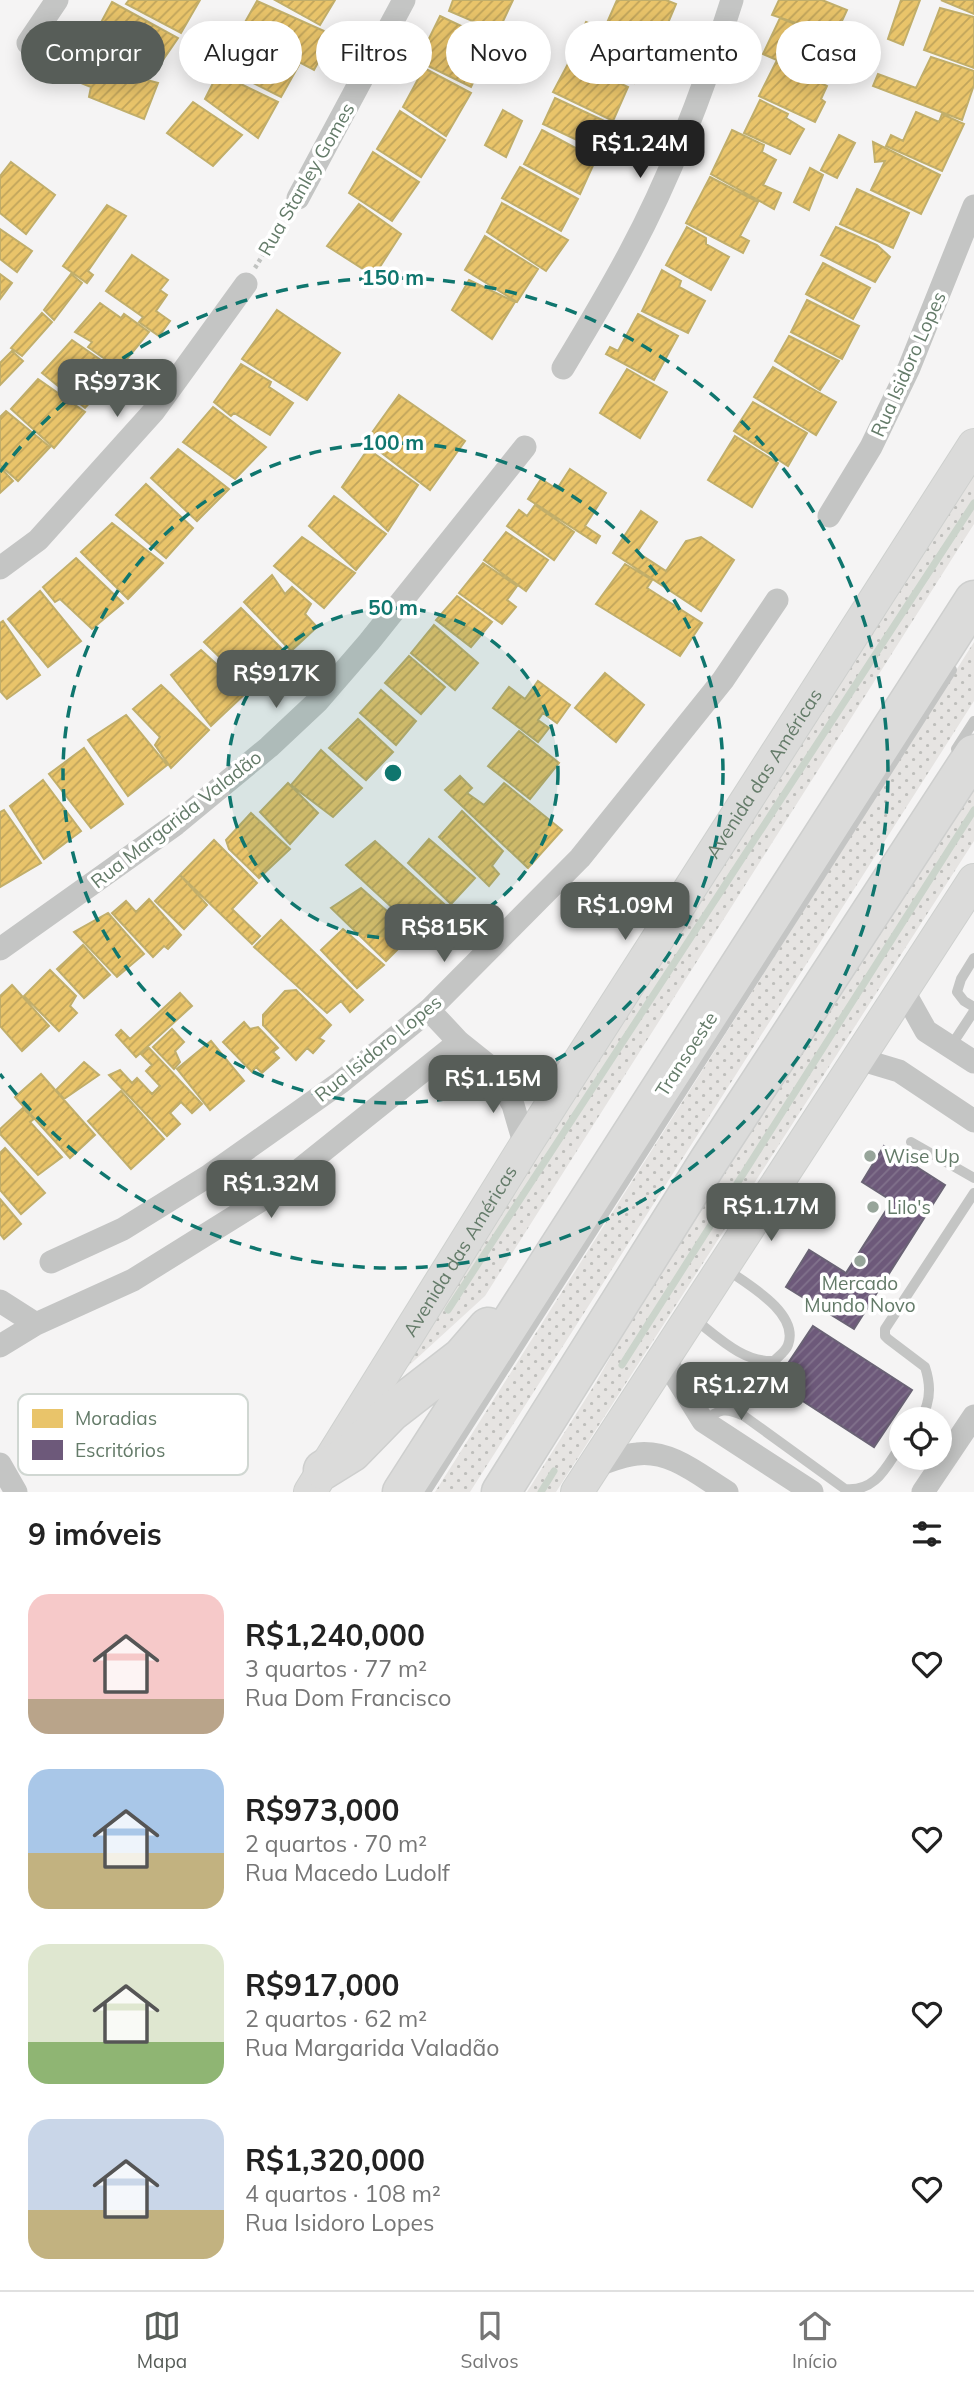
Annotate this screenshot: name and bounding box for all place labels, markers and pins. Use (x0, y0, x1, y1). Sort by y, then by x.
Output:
pin: R$1.24M (575, 120, 705, 180)
pin: R$973K (60, 360, 174, 419)
pin: R$917K (219, 650, 333, 710)
centre of rings (381, 761, 405, 785)
pin: R$1.09M (560, 883, 690, 942)
pin: R$815K (387, 904, 501, 964)
pin: R$1.15M (428, 1056, 558, 1115)
place label: Wise Up (884, 1144, 960, 1168)
marker: Wise Up (862, 1148, 878, 1164)
pin: R$1.32M (206, 1160, 336, 1220)
pin: R$1.17M (706, 1184, 836, 1243)
place label: Lilo's (887, 1195, 931, 1219)
marker: Lilo's (865, 1199, 881, 1215)
marker: Mercado Mundo Novo (852, 1253, 868, 1269)
place label: Mercado Mundo Novo (804, 1271, 916, 1317)
pin: R$1.27M (676, 1362, 806, 1422)

